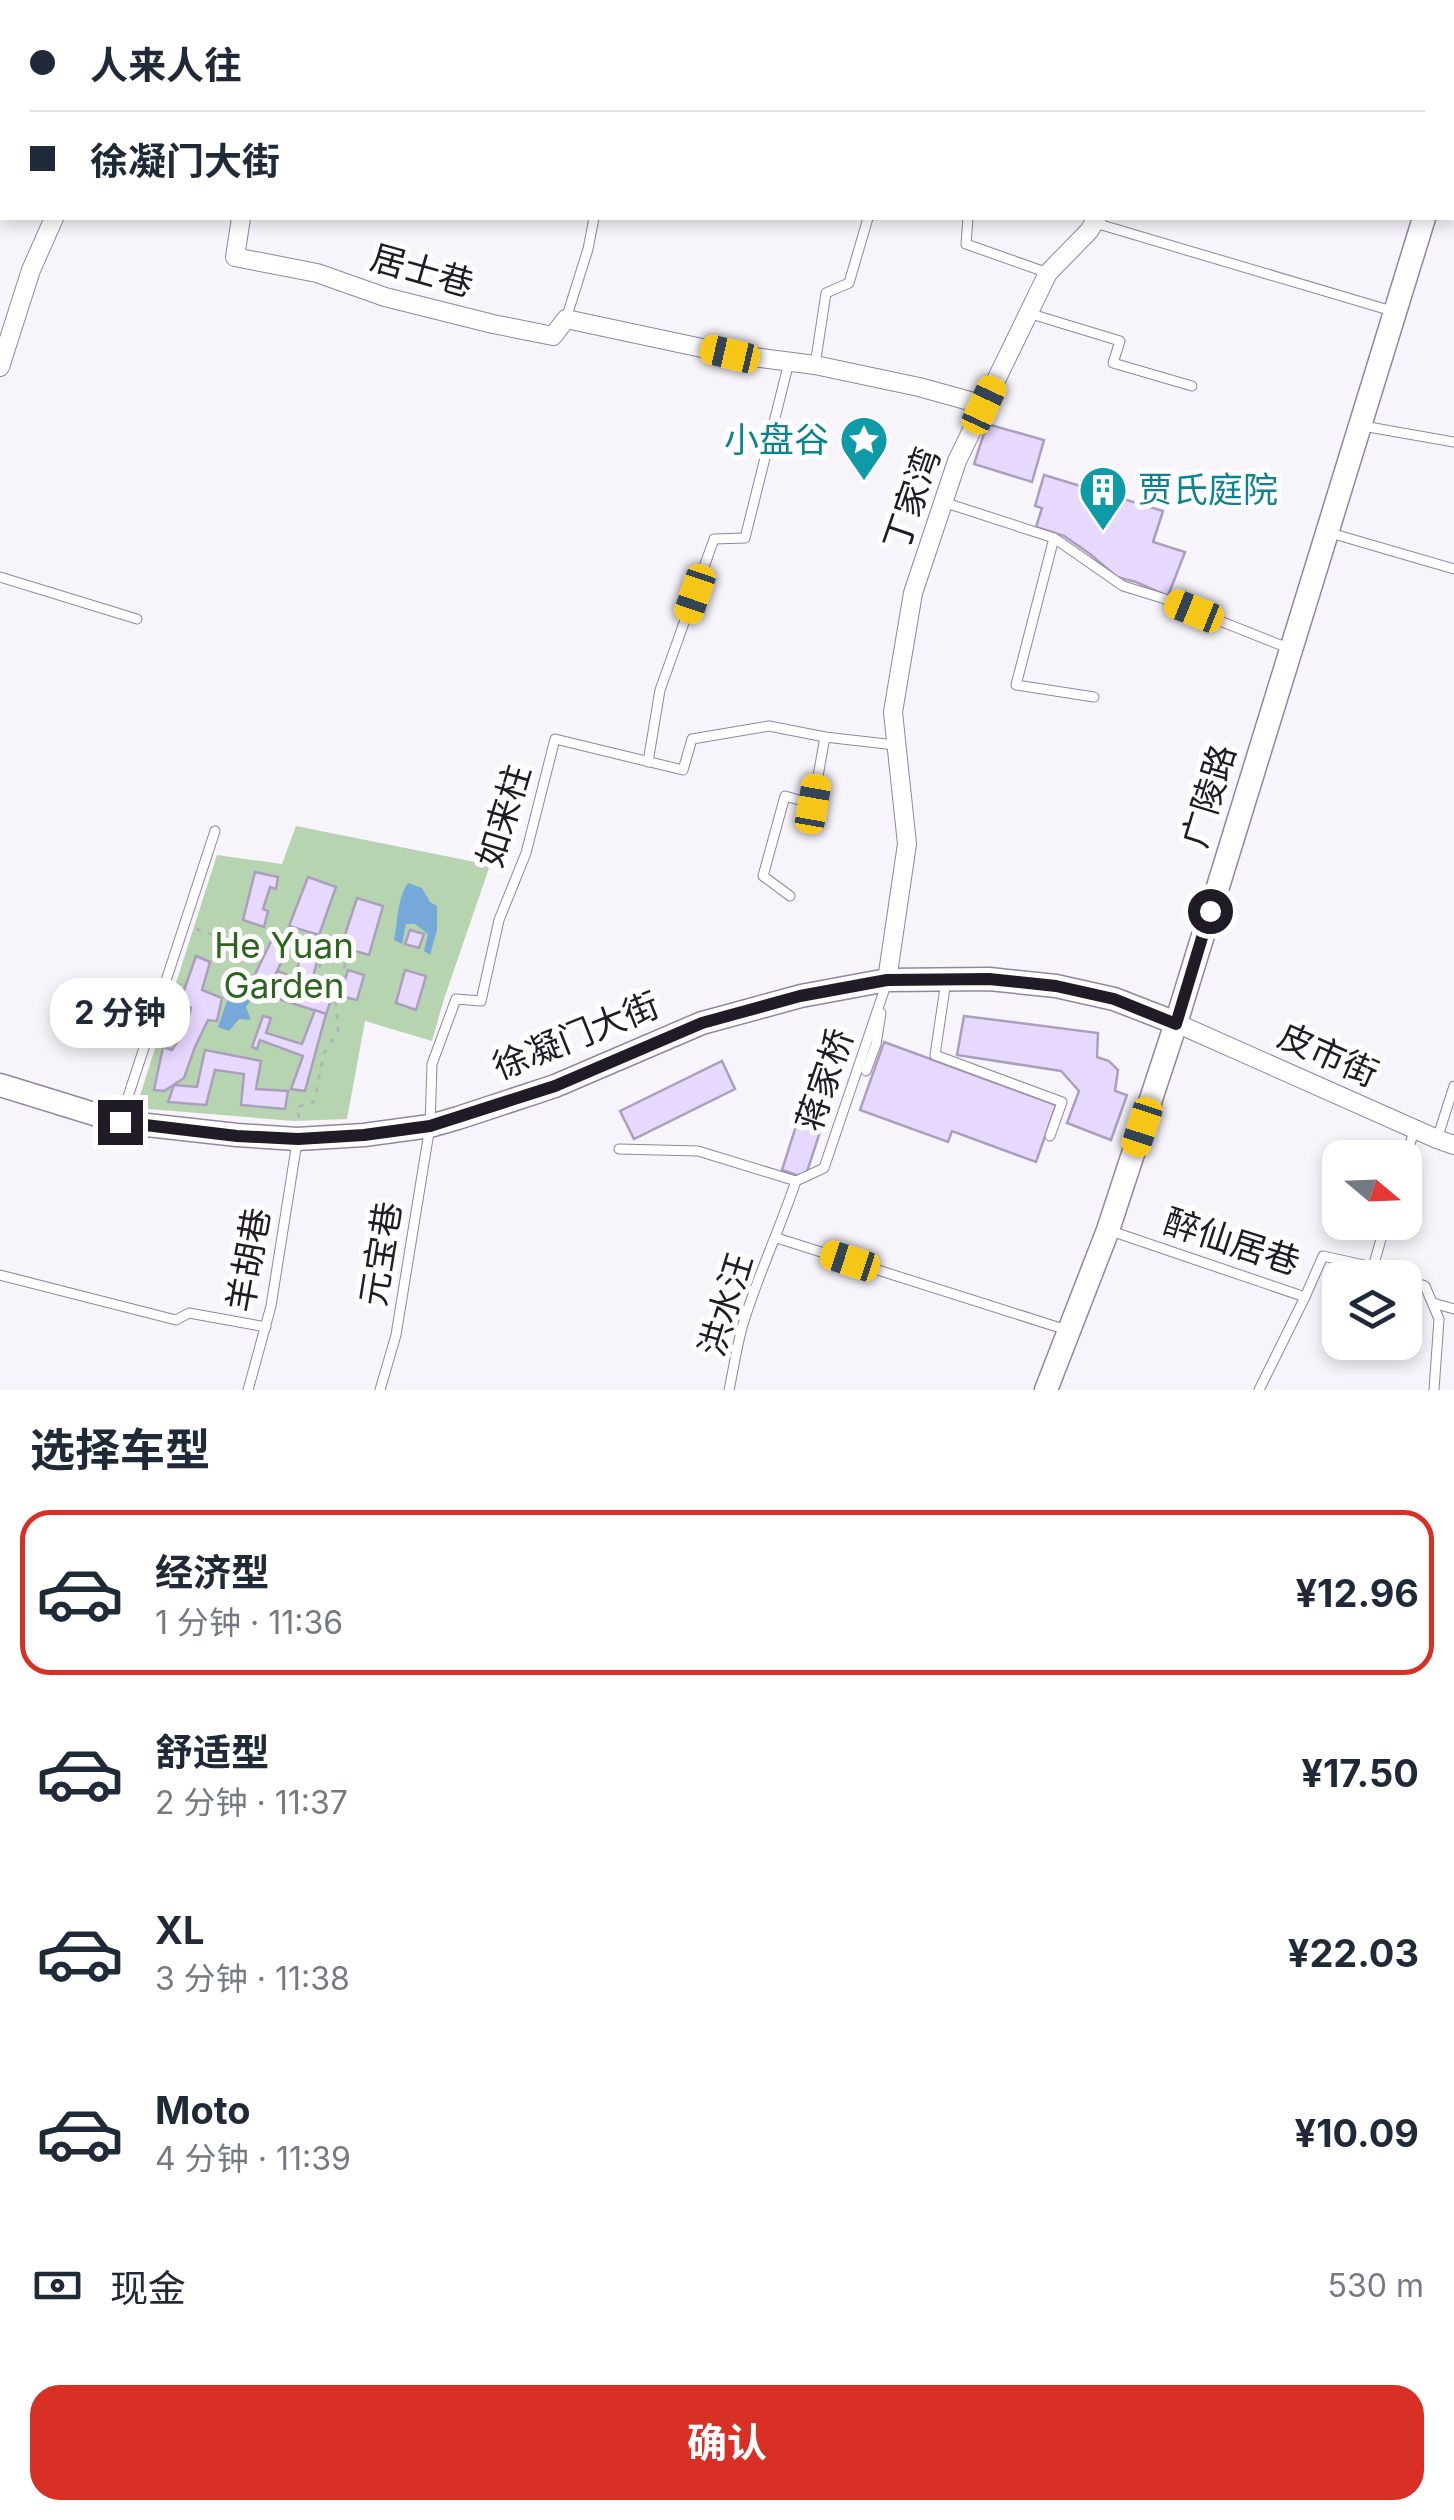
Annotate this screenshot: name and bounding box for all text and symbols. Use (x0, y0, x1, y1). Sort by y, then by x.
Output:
text: 人来人往 (90, 42, 242, 88)
text: 徐凝门大街 (90, 138, 280, 184)
street label: 居士巷 (366, 235, 479, 305)
car (697, 333, 763, 375)
car (958, 371, 1010, 439)
place icon: 小盘谷 (838, 414, 890, 482)
place label: 小盘谷 (724, 418, 829, 460)
street label: 丁家湾 (874, 442, 948, 555)
building icon: 贾氏庭院 (1077, 464, 1129, 532)
place label: 贾氏庭院 (1138, 468, 1278, 510)
car (671, 561, 719, 627)
car (1161, 586, 1227, 636)
street label: 广陵路 (1173, 739, 1243, 852)
street label: 如来柱 (468, 759, 538, 872)
car (793, 772, 833, 836)
route start (1188, 889, 1233, 934)
park label: He Yuan Garden (214, 924, 354, 1006)
callout: 2 分钟 (50, 977, 190, 1047)
street label: 徐凝门大街 (487, 983, 665, 1087)
text: 2 分钟 (74, 993, 166, 1032)
street label: 皮市街 (1272, 1014, 1385, 1095)
street label: 蒋家桥 (787, 1023, 861, 1136)
car (1118, 1094, 1166, 1160)
route end (98, 1100, 143, 1145)
north arrow (1322, 1140, 1422, 1240)
map controls (1322, 1140, 1422, 1360)
street label: 元宝巷 (351, 1199, 409, 1309)
street label: 醉仙居巷 (1159, 1199, 1305, 1283)
street label: 羊胡巷 (218, 1204, 278, 1315)
car (817, 1237, 883, 1285)
street label: 洪水汪 (690, 1248, 760, 1361)
button: layers (1322, 1260, 1422, 1360)
text: 选择车型 (30, 1422, 210, 1477)
icon: car (35, 1548, 125, 1638)
text: 经济型 (155, 1549, 269, 1595)
text: ¥12.96 (1295, 1570, 1419, 1616)
text: 1 分钟 · 11:36 (155, 1603, 343, 1642)
icon: car (35, 1728, 125, 1818)
text: 舒适型 (155, 1729, 269, 1775)
text: ¥17.50 (1301, 1750, 1419, 1796)
text: 2 分钟 · 11:37 (155, 1783, 348, 1822)
text: XL (155, 1907, 205, 1953)
icon: car (35, 1908, 125, 1998)
text: ¥22.03 (1288, 1930, 1419, 1976)
text: 3 分钟 · 11:38 (155, 1959, 350, 1998)
text: Moto (155, 2087, 251, 2133)
icon: car (35, 2088, 125, 2178)
text: ¥10.09 (1295, 2110, 1419, 2156)
text: 4 分钟 · 11:39 (155, 2139, 351, 2178)
icon: cash (30, 2258, 85, 2313)
text: 现金 (110, 2265, 186, 2311)
text: 530 m (1328, 2266, 1424, 2305)
button: 确认 (30, 2385, 1424, 2500)

